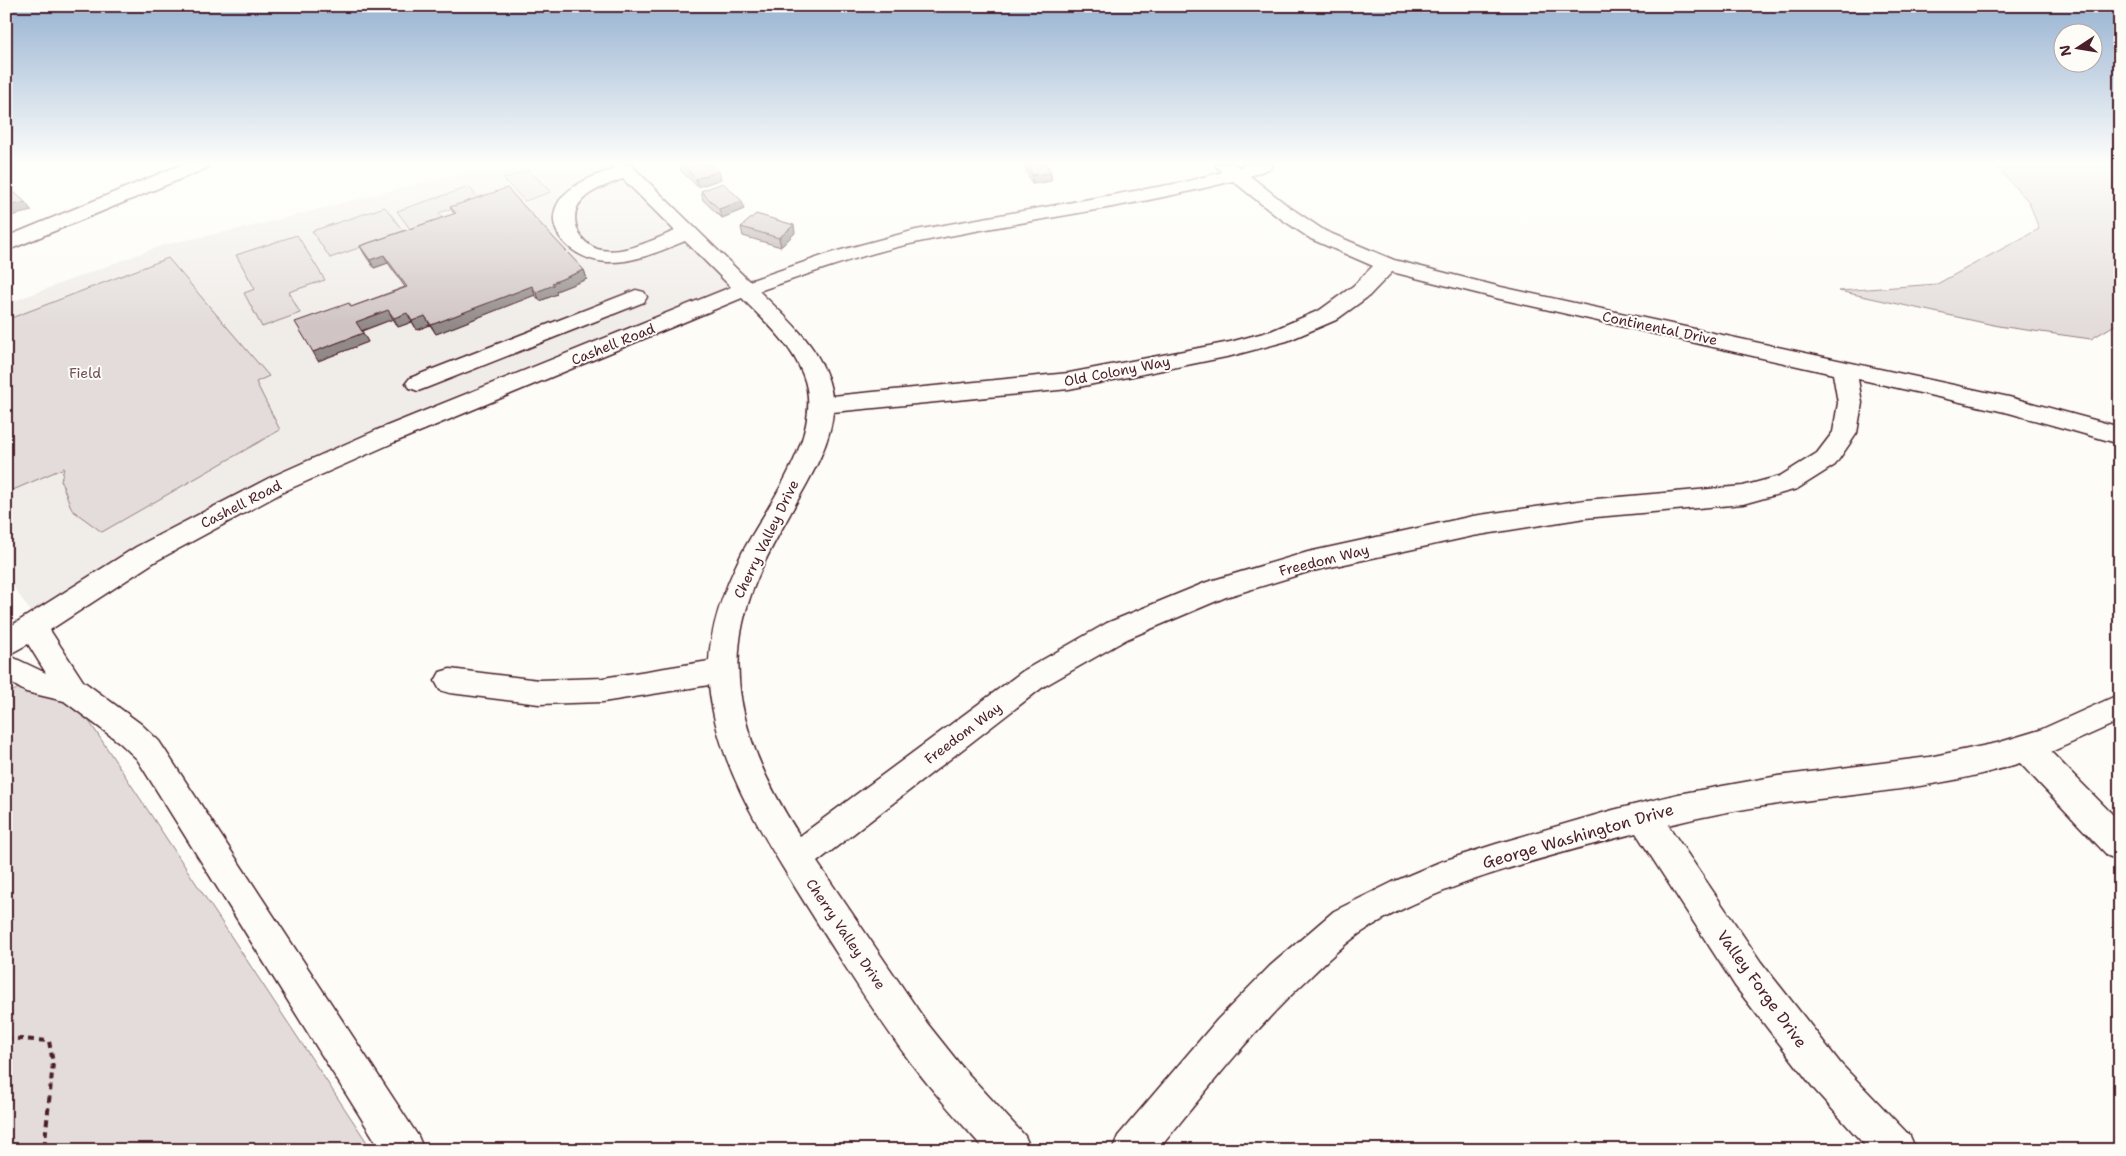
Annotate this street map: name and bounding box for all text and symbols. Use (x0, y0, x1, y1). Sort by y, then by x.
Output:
north arrow (2054, 22, 2104, 72)
text: N (2055, 43, 2075, 58)
street label: Continental Drive (1601, 307, 1719, 349)
street label: Cashell Road (569, 319, 658, 369)
street label: Old Colony Way (1062, 352, 1172, 390)
park label: Field (69, 364, 101, 382)
street label: Cashell Road (197, 476, 285, 532)
street label: Cherry Valley Drive (729, 477, 803, 601)
street label: Freedom Way (1277, 540, 1371, 580)
street label: Freedom Way (921, 698, 1005, 768)
street label: George Washington Drive (1480, 799, 1676, 873)
street label: Cherry Valley Drive (802, 875, 890, 993)
street label: Valley Forge Drive (1712, 926, 1812, 1052)

